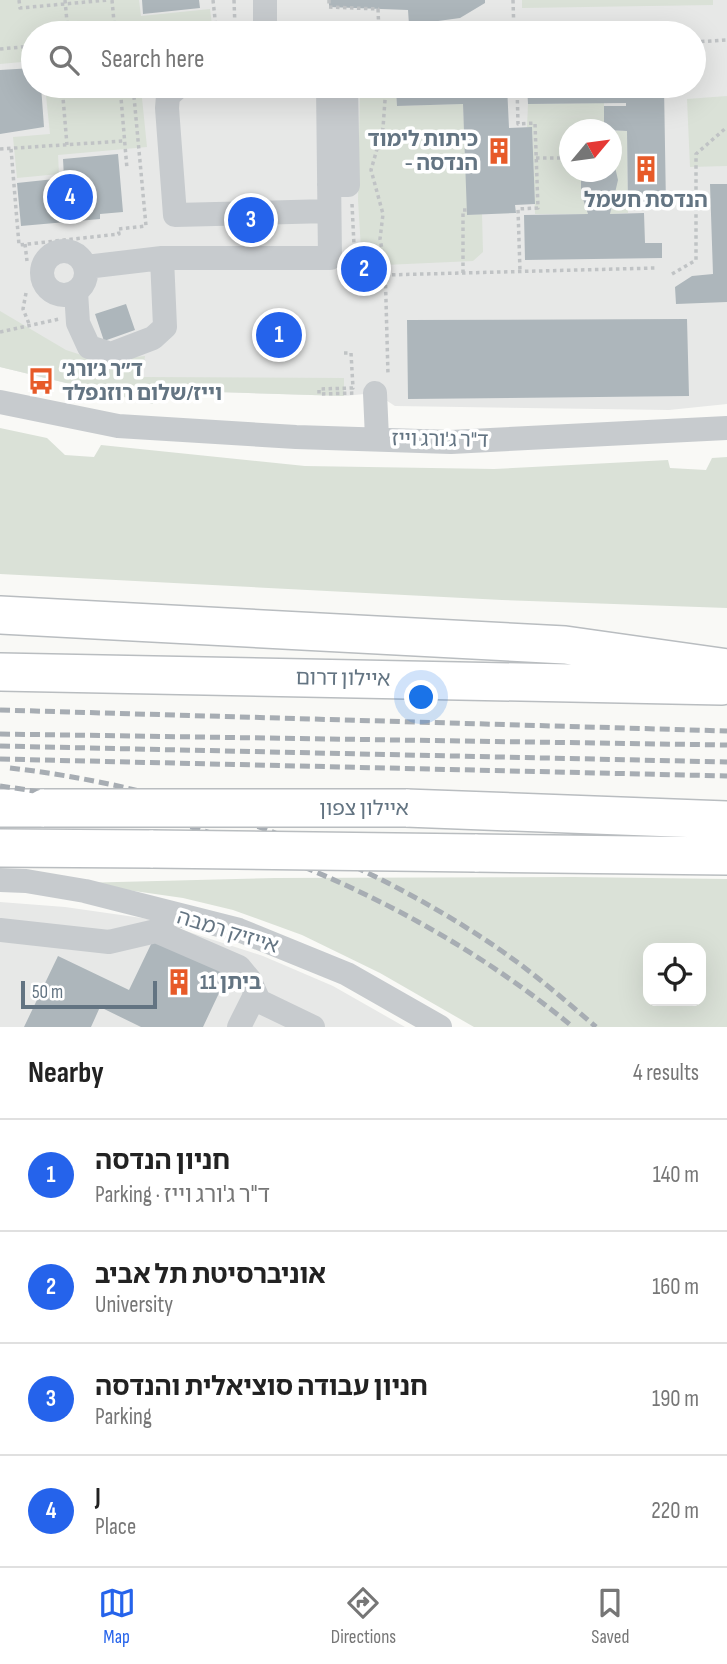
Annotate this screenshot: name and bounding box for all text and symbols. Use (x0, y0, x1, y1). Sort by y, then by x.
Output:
search box (21, 21, 706, 98)
icon: search (45, 41, 83, 79)
text: Search here (101, 44, 204, 75)
north arrow (559, 119, 622, 182)
place label: כיתות לימוד - הנדסה (367, 127, 478, 176)
building icon: כיתות לימוד - הנדסה (484, 136, 514, 166)
building icon: הנדסת חשמל (631, 154, 661, 184)
pin: 4 (47, 171, 93, 223)
place label: הנדסת חשמל (584, 188, 708, 213)
pin: 3 (228, 194, 274, 246)
pin: 2 (341, 243, 387, 295)
pin: 1 (256, 309, 302, 361)
place label: ד״ר ג׳ורג׳ וייז/שלום רוזנפלד (62, 357, 222, 406)
bus stop icon: ד״ר ג׳ורג׳ וייז/שלום רוזנפלד (26, 366, 56, 396)
street label: ד"ר ג'ורג וייז (391, 426, 489, 453)
street label: איילון דרום (295, 665, 391, 692)
your location (404, 680, 438, 714)
street label: איילון צפון (319, 796, 409, 821)
street label: אייזיק רמבה (174, 904, 282, 959)
map controls (643, 943, 706, 1006)
button: locate (643, 943, 706, 1006)
building icon: ביתן 11 (164, 967, 194, 997)
place label: ביתן 11 (200, 970, 261, 995)
scale bar (21, 978, 158, 1010)
text: 50 m (32, 981, 63, 1004)
text: Nearby (28, 1055, 104, 1091)
text: 4 results (633, 1059, 699, 1087)
text: חניון הנדסה (95, 1146, 230, 1177)
text: 1 (46, 1161, 56, 1189)
text: 140 m (653, 1161, 699, 1189)
text: Parking · ד"ר ג'ורג וייז (95, 1181, 270, 1209)
text: אוניברסיטת תל אביב (95, 1260, 326, 1291)
text: 2 (46, 1273, 56, 1301)
text: 160 m (652, 1273, 699, 1301)
text: University (95, 1291, 173, 1319)
text: חניון עבודה סוציאלית והנדסה (95, 1372, 428, 1403)
text: 3 (46, 1385, 56, 1413)
text: 190 m (652, 1385, 699, 1413)
text: Parking (95, 1403, 152, 1431)
text: J (95, 1482, 101, 1513)
text: 4 (46, 1497, 56, 1525)
text: 220 m (651, 1497, 699, 1525)
text: Place (95, 1513, 136, 1541)
tab: Map (98, 1584, 136, 1649)
tab: Directions (331, 1584, 396, 1649)
tab: Saved (591, 1584, 629, 1649)

